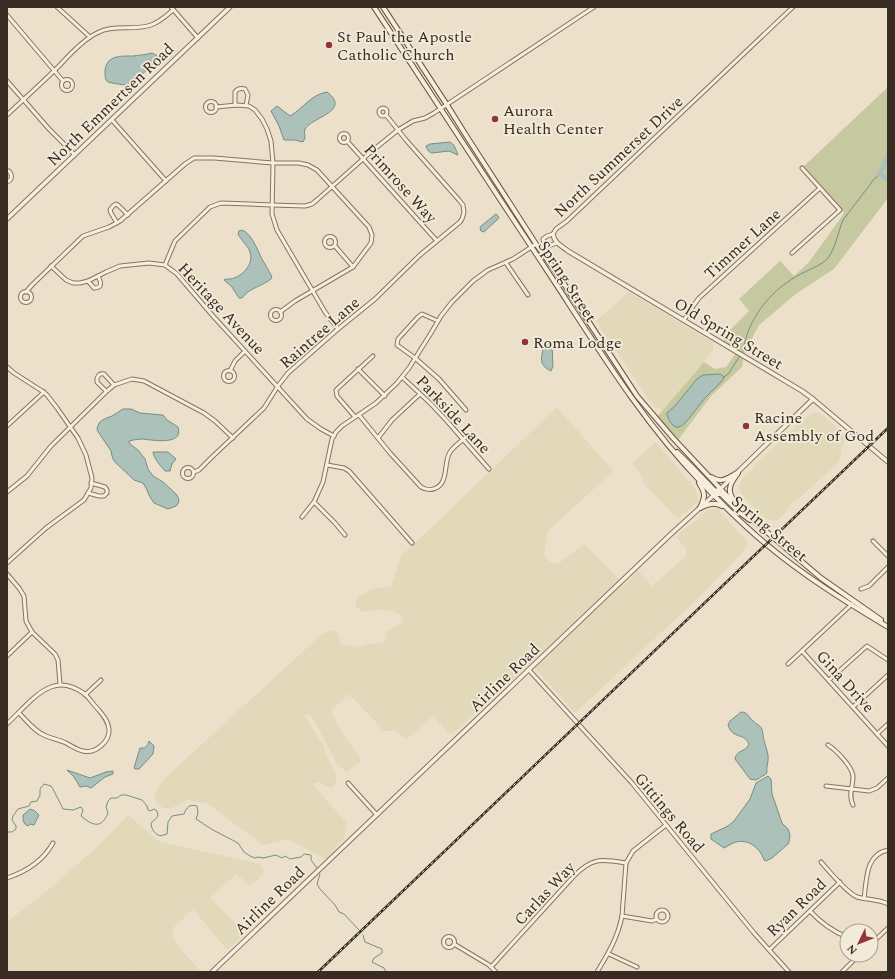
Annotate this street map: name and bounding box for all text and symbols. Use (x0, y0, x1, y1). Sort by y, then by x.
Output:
place label: St Paul the Apostle Catholic Church (337, 25, 472, 67)
street label: North Emmertsen Road (42, 38, 180, 172)
marker: St Paul the Apostle Catholic Church (324, 40, 334, 50)
street label: North Summerset Drive (549, 90, 689, 223)
place label: Aurora Health Center (503, 99, 604, 141)
marker: Aurora Health Center (490, 114, 500, 124)
street label: Primrose Way (358, 139, 443, 230)
street label: Timmer Lane (699, 203, 787, 285)
street label: Spring Street (532, 236, 603, 327)
street label: Heritage Avenue (172, 257, 270, 360)
street label: Raintree Lane (274, 291, 365, 374)
street label: Old Spring Street (669, 292, 788, 376)
place label: Roma Lodge (533, 331, 622, 355)
marker: Roma Lodge (520, 337, 530, 347)
street label: Parkside Lane (410, 370, 496, 460)
place label: Racine Assembly of God (754, 406, 874, 448)
marker: Racine Assembly of God (741, 421, 751, 431)
street label: Spring Street (726, 490, 813, 568)
street label: Airline Road (464, 638, 546, 718)
street label: Gina Drive (810, 645, 880, 719)
street label: Gittings Road (628, 767, 710, 858)
street label: Carlas Way (509, 855, 582, 931)
street label: Airline Road (229, 861, 311, 941)
street label: Ryan Road (761, 873, 832, 943)
north arrow (839, 923, 879, 963)
text: N (843, 940, 861, 959)

